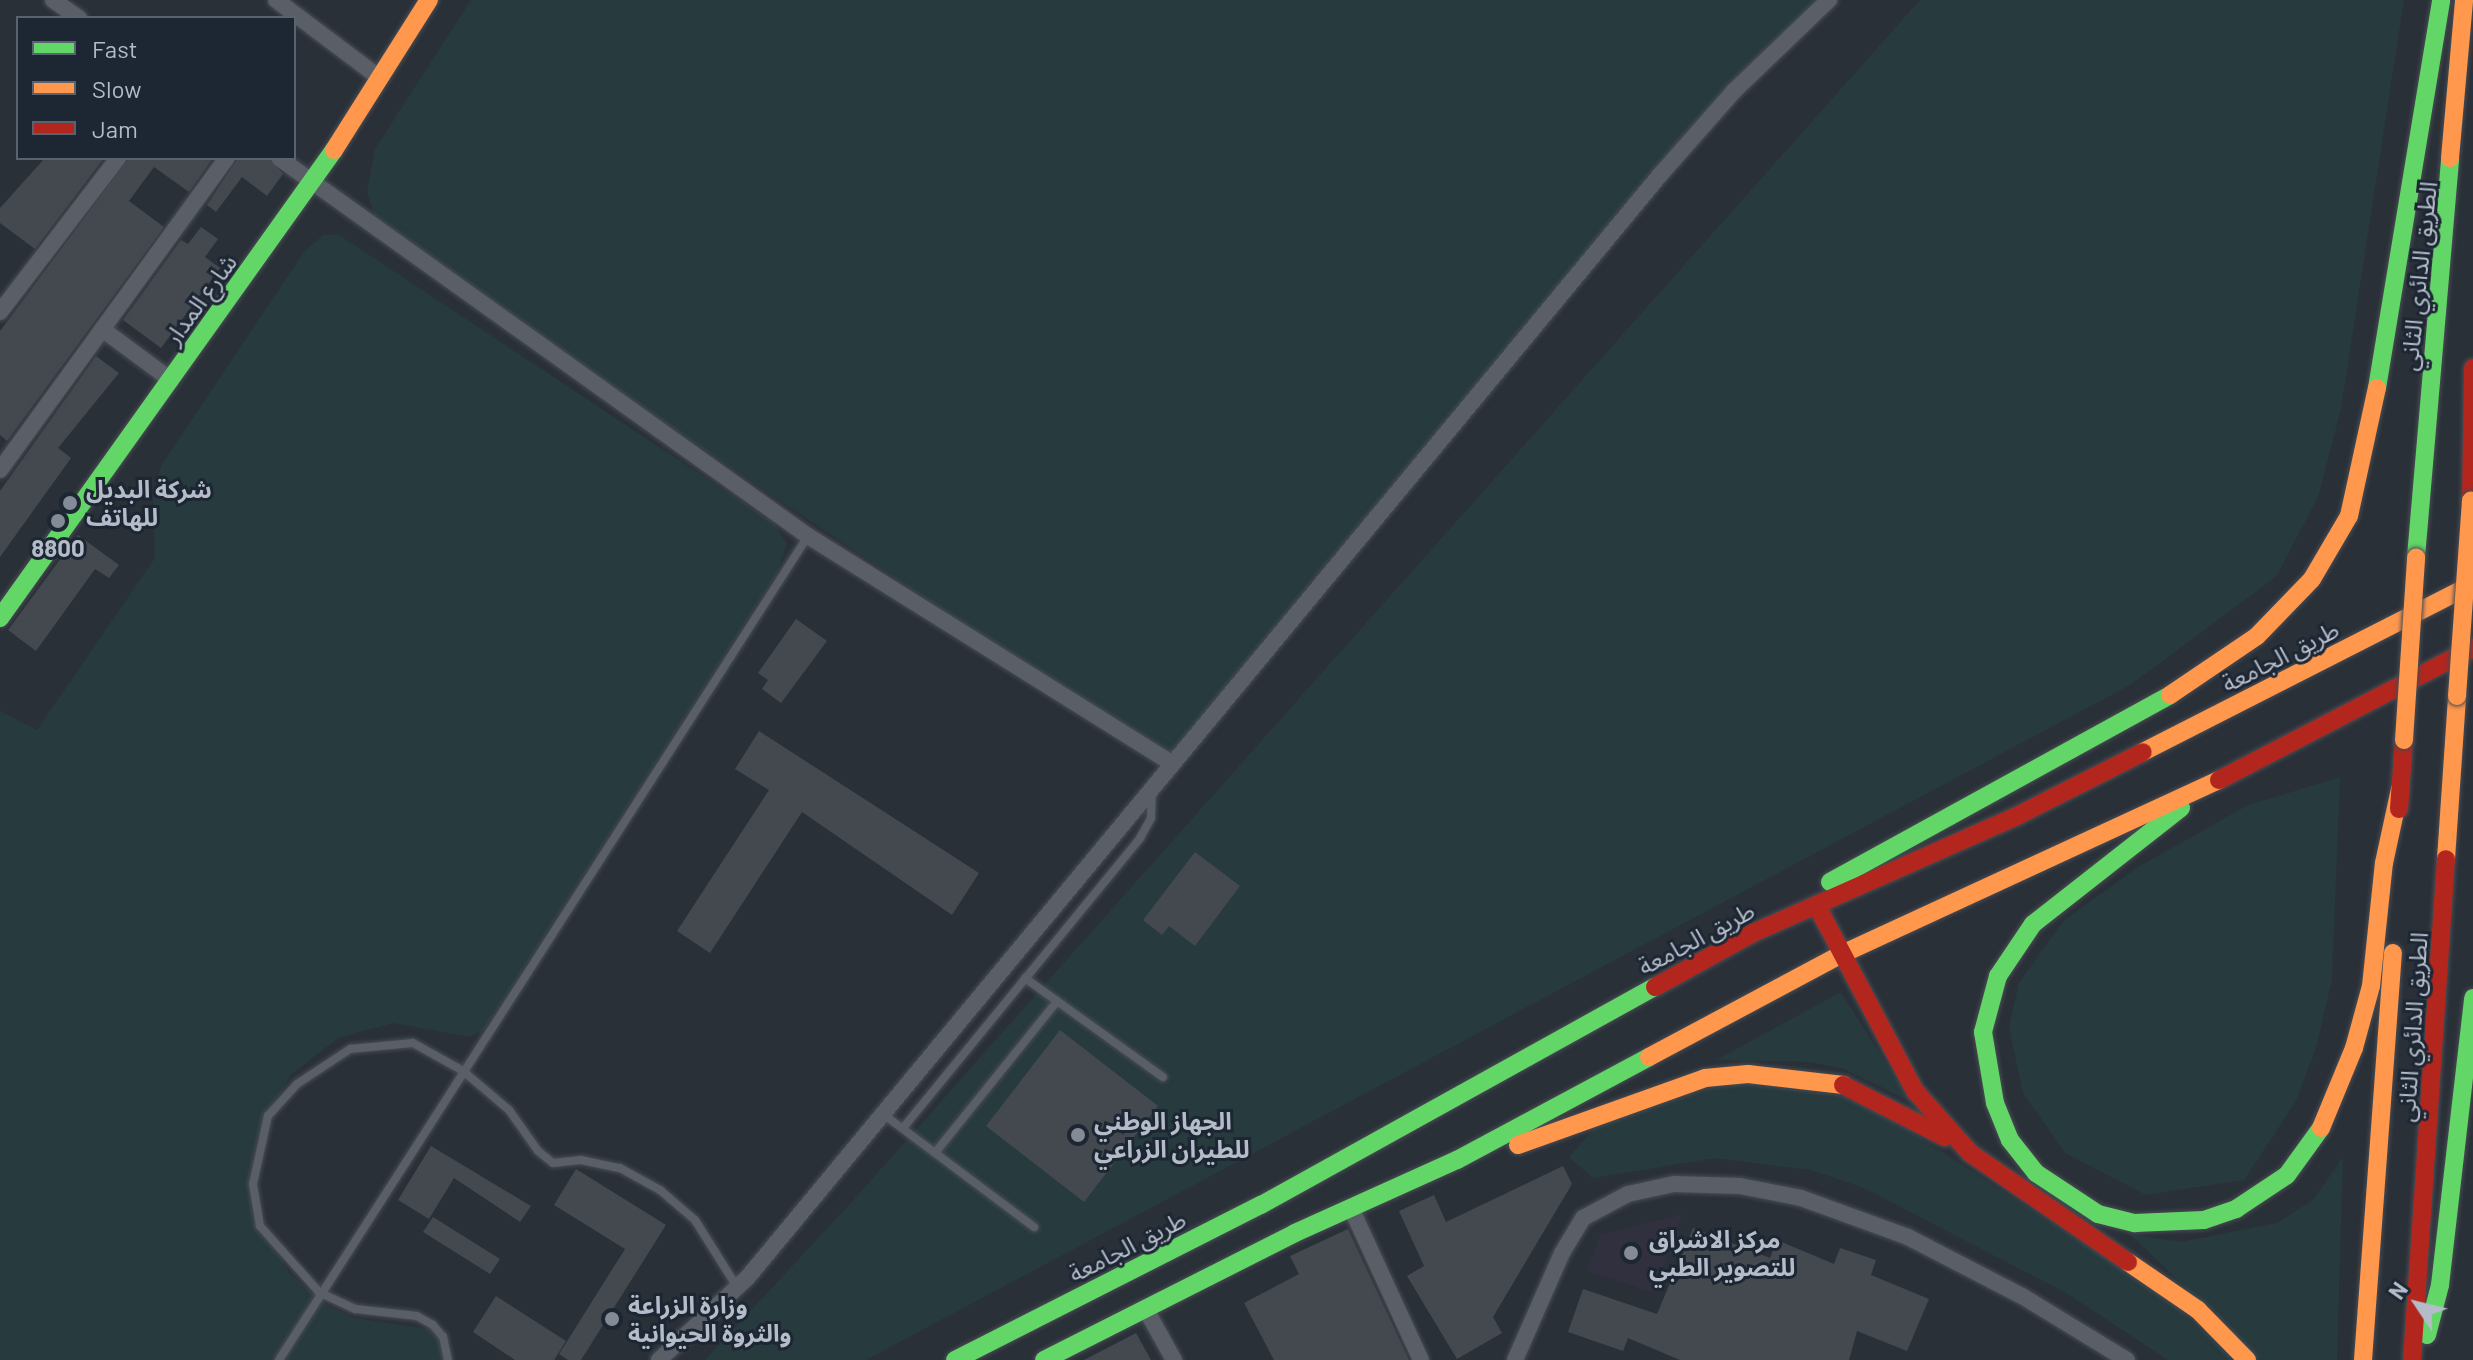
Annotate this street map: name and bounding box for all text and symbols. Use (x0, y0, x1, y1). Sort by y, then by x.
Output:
legend (16, 16, 296, 160)
text: Fast (92, 34, 137, 63)
text: Slow (92, 74, 141, 103)
text: Jam (92, 114, 138, 143)
street label: الطريق الدائري الثاني (2394, 180, 2442, 372)
street label: شارع المدار (158, 248, 242, 350)
place label: شركة البديل للهاتف (86, 475, 212, 531)
marker: شركة البديل للهاتف (61, 494, 79, 512)
marker: 8800 (49, 512, 67, 530)
place label: 8800 (31, 534, 85, 562)
street label: طريق الجامعة (2217, 614, 2343, 698)
street label: طريق الجامعة (1633, 895, 1759, 981)
street label: الطريق الدائري الثاني (2391, 931, 2433, 1123)
place label: الجهاز الوطني للطيران الزراعي (1094, 1107, 1250, 1163)
marker: الجهاز الوطني للطيران الزراعي (1069, 1126, 1087, 1144)
street label: طريق الجامعة (1064, 1204, 1190, 1288)
place label: مركز الاشراق للتصوير الطبي (1649, 1225, 1795, 1281)
marker: مركز الاشراق للتصوير الطبي (1620, 1242, 1642, 1264)
north arrow (2377, 1264, 2457, 1344)
text: N (2382, 1277, 2412, 1304)
place label: وزارة الزراعة والثروة الحيوانية (628, 1291, 791, 1347)
marker: وزارة الزراعة والثروة الحيوانية (603, 1310, 621, 1328)

